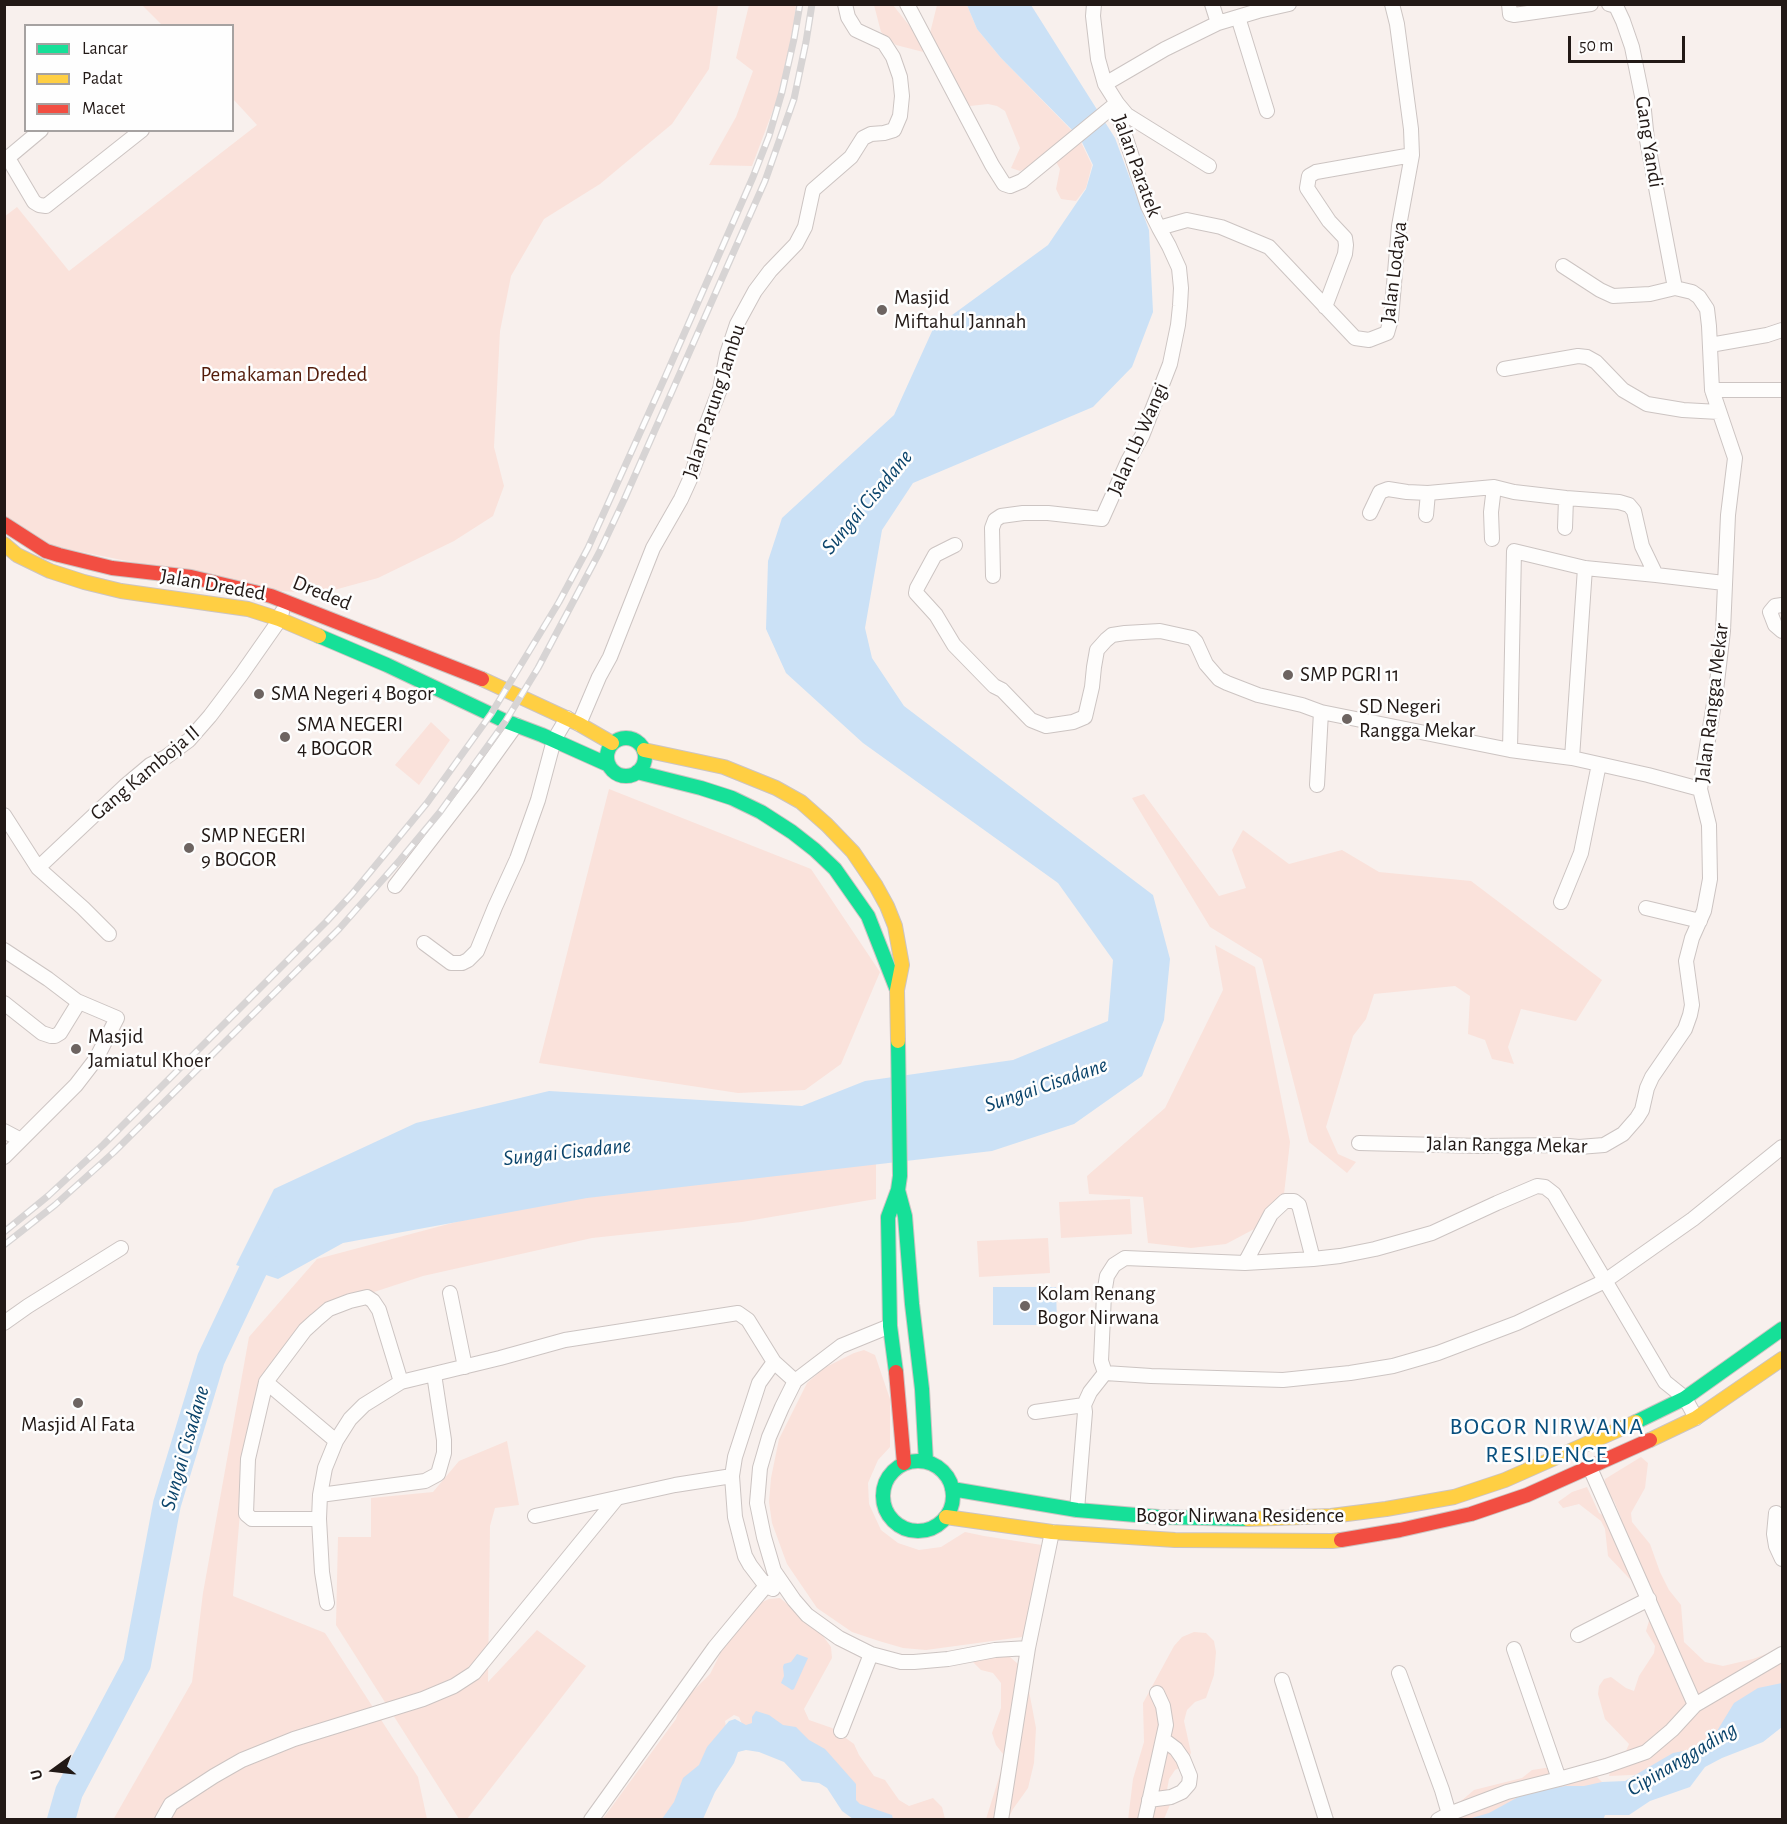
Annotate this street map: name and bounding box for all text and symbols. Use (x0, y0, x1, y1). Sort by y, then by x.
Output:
legend (24, 24, 234, 132)
scale bar (1571, 24, 1688, 62)
text: 50 m (1579, 37, 1613, 55)
text: Lancar (82, 40, 128, 58)
text: Padat (82, 70, 123, 88)
street label: Gang Yandi (1629, 94, 1669, 190)
text: Macet (82, 100, 125, 118)
street label: Jalan Paratek (1107, 112, 1167, 220)
street label: Jalan Lodaya (1375, 220, 1413, 324)
place label: Masjid Miftahul Jannah (894, 285, 1027, 335)
marker: Masjid Miftahul Jannah (875, 303, 889, 317)
street label: Jalan Parung Jambu (677, 321, 751, 481)
park label: Pemakaman Dreded (201, 362, 367, 388)
street label: Jalan Lb Wangi (1102, 379, 1174, 499)
water label: Sungai Cisadane (816, 444, 918, 560)
street label: Jalan Dreded (159, 563, 267, 607)
street label: Dreded (289, 570, 355, 616)
street label: Jalan Rangga Mekar (1690, 622, 1734, 784)
place label: SMP PGRI 11 (1300, 662, 1400, 688)
marker: SMP PGRI 11 (1281, 668, 1295, 682)
place label: SMA Negeri 4 Bogor (271, 681, 434, 707)
marker: SMA Negeri 4 Bogor (252, 687, 266, 701)
place label: SD Negeri Rangga Mekar (1359, 694, 1475, 744)
place label: SMA NEGERI 4 BOGOR (297, 712, 403, 762)
marker: SD Negeri Rangga Mekar (1340, 712, 1354, 726)
street label: Gang Kamboja II (85, 720, 205, 826)
marker: SMA NEGERI 4 BOGOR (278, 730, 292, 744)
place label: SMP NEGERI 9 BOGOR (201, 823, 306, 873)
marker: SMP NEGERI 9 BOGOR (182, 841, 196, 855)
place label: Masjid Jamiatul Khoer (88, 1024, 210, 1074)
marker: Masjid Jamiatul Khoer (69, 1042, 83, 1056)
water label: Sungai Cisadane (981, 1052, 1111, 1118)
street label: Jalan Rangga Mekar (1426, 1131, 1588, 1159)
water label: Sungai Cisadane (502, 1132, 632, 1172)
place label: Kolam Renang Bogor Nirwana (1037, 1281, 1159, 1331)
marker: Kolam Renang Bogor Nirwana (1018, 1299, 1032, 1313)
water label: Sungai Cisadane (155, 1383, 215, 1513)
marker: Masjid Al Fata (71, 1396, 85, 1410)
place label: Masjid Al Fata (21, 1412, 135, 1438)
district label: BOGOR NIRWANA RESIDENCE (1449, 1413, 1645, 1469)
street label: Bogor Nirwana Residence (1136, 1503, 1344, 1529)
water label: Cipinanggading (1622, 1716, 1742, 1802)
north arrow (24, 1740, 84, 1800)
text: U (28, 1768, 46, 1782)

